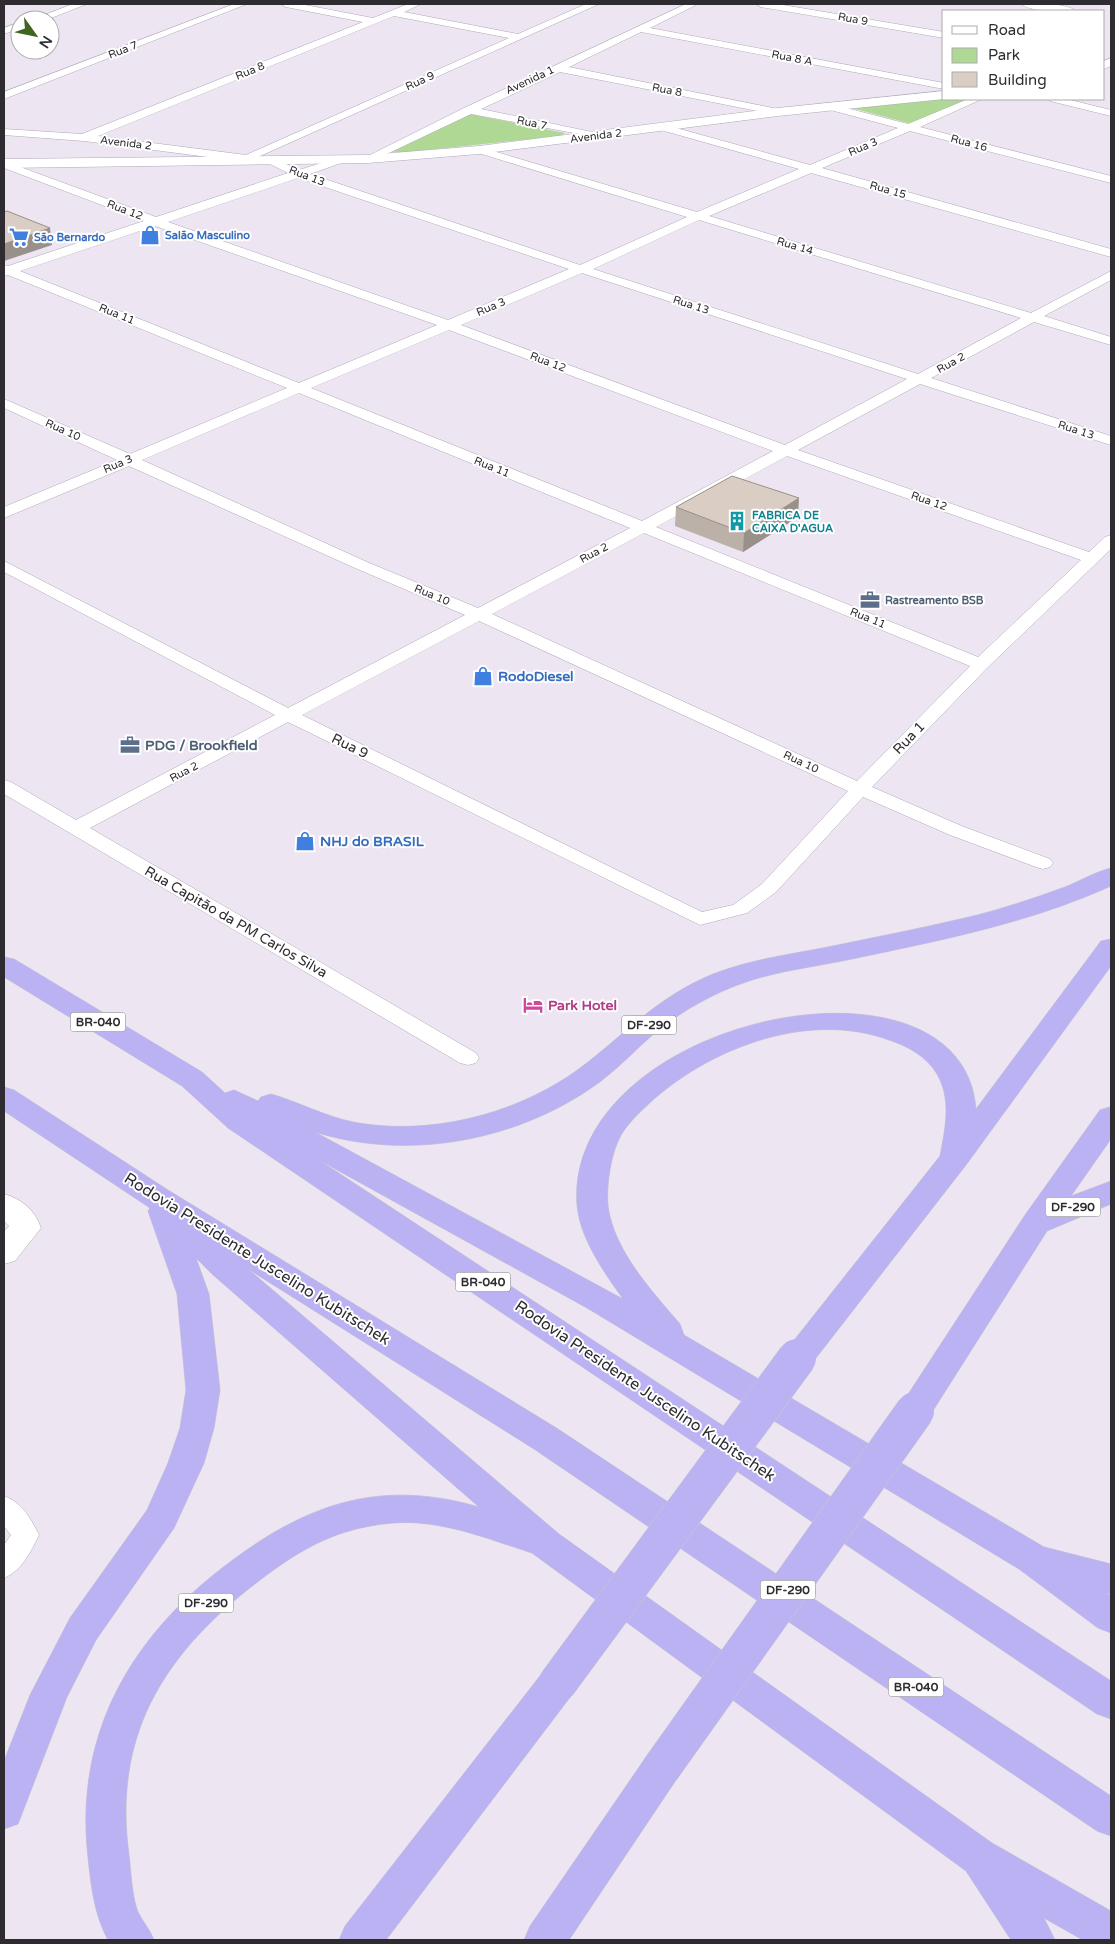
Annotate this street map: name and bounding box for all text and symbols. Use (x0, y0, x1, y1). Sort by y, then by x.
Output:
north arrow (10, 10, 60, 60)
street label: Rua 9 (837, 10, 869, 28)
legend (942, 10, 1105, 100)
text: Road (988, 21, 1026, 39)
text: N (35, 32, 56, 51)
street label: Rua 7 (106, 38, 140, 62)
text: Park (988, 46, 1020, 64)
street label: Rua 8 A (770, 48, 814, 68)
street label: Rua 8 (233, 59, 267, 83)
street label: Avenida 1 (504, 63, 556, 97)
street label: Rua 9 (403, 69, 437, 93)
text: Building (988, 71, 1047, 89)
street label: Rua 8 (651, 81, 683, 99)
street label: Rua 7 (516, 113, 548, 133)
street label: Avenida 2 (569, 126, 623, 146)
street label: Rua 16 (949, 132, 989, 154)
street label: Avenida 2 (99, 133, 153, 153)
street label: Rua 3 (846, 135, 880, 159)
street label: Rua 13 (287, 163, 327, 189)
street label: Rua 15 (868, 179, 908, 201)
street label: Rua 12 (105, 197, 145, 223)
shop icon: Salão Masculino (139, 224, 161, 246)
supermarket icon: São Bernardo (8, 226, 30, 248)
place label: Salão Masculino (165, 229, 250, 242)
place label: São Bernardo (34, 231, 105, 244)
street label: Rua 14 (775, 234, 815, 258)
street label: Rua 13 (671, 293, 711, 317)
street label: Rua 3 (474, 295, 508, 319)
street label: Rua 11 (97, 301, 137, 327)
street label: Rua 12 (528, 349, 568, 375)
street label: Rua 2 (935, 350, 968, 376)
street label: Rua 10 (43, 416, 83, 444)
street label: Rua 13 (1056, 418, 1096, 442)
street label: Rua 3 (101, 452, 135, 476)
street label: Rua 11 (472, 454, 512, 480)
street label: Rua 12 (909, 489, 949, 513)
place label: FABRICA DE CAIXA D'AGUA (752, 509, 833, 535)
building icon: FABRICA DE CAIXA D'AGUA (726, 510, 748, 532)
street label: Rua 2 (577, 540, 611, 566)
street label: Rua 10 (412, 582, 452, 608)
office icon: Rastreamento BSB (859, 589, 881, 611)
place label: Rastreamento BSB (885, 594, 984, 607)
street label: Rua 11 (848, 605, 888, 631)
shop icon: RodoDiesel (472, 665, 494, 687)
place label: RodoDiesel (498, 668, 574, 685)
street label: Rua 1 (889, 718, 929, 758)
street label: Rua 9 (329, 730, 371, 762)
office icon: PDG / Brookfield (119, 734, 141, 756)
place label: PDG / Brookfield (145, 737, 258, 754)
street label: Rua 10 (781, 748, 821, 776)
street label: Rua 2 (167, 759, 201, 785)
shop icon: NHJ do BRASIL (294, 830, 316, 852)
place label: NHJ do BRASIL (320, 833, 425, 850)
street label: Rua Capitão da PM Carlos Silva (142, 863, 330, 981)
hotel icon: Park Hotel (522, 994, 544, 1016)
place label: Park Hotel (548, 997, 617, 1014)
road number: BR-040 (70, 1012, 126, 1032)
road number: DF-290 (622, 1016, 676, 1034)
street label: Rodovia Presidente Juscelino Kubitschek (120, 1168, 394, 1350)
road number: DF-290 (1046, 1198, 1100, 1216)
road number: BR-040 (456, 1272, 510, 1291)
street label: Rodovia Presidente Juscelino Kubitschek (511, 1296, 779, 1486)
road number: DF-290 (760, 1580, 816, 1600)
road number: DF-290 (178, 1594, 234, 1612)
road number: BR-040 (888, 1678, 944, 1696)

